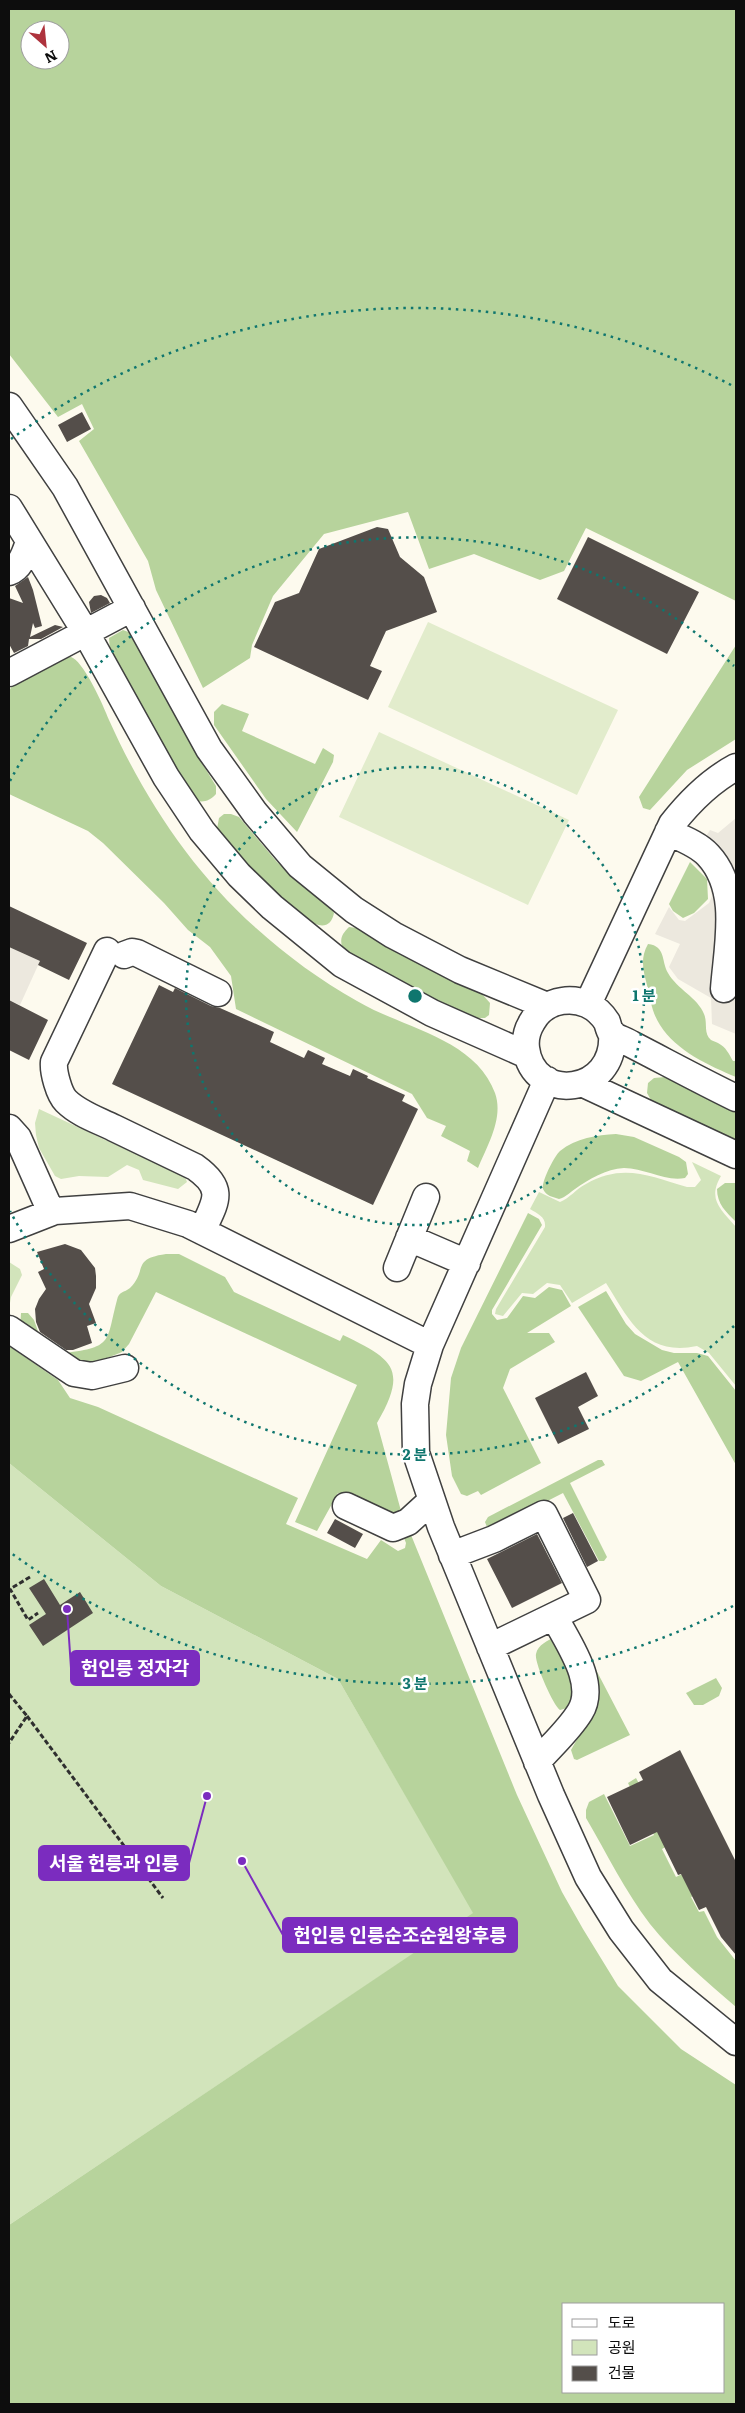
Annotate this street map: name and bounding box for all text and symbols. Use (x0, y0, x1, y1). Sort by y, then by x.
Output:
north arrow (20, 20, 70, 70)
text: N (41, 46, 61, 69)
text: 1 분 (632, 983, 656, 1006)
centre of rings (406, 987, 424, 1005)
text: 2 분 (403, 1442, 428, 1465)
callout: 헌인릉 정자각 (71, 1651, 199, 1685)
text: 헌인릉 정자각 (81, 1653, 189, 1681)
text: 3 분 (402, 1671, 428, 1694)
callout: 서울 헌릉과 인릉 (39, 1846, 189, 1880)
text: 서울 헌릉과 인릉 (49, 1848, 179, 1876)
callout: 헌인릉 인릉순조순원왕후릉 (283, 1918, 517, 1952)
text: 헌인릉 인릉순조순원왕후릉 (293, 1920, 507, 1948)
legend (562, 2303, 725, 2393)
text: 도로 (608, 2310, 636, 2333)
text: 공원 (608, 2335, 636, 2358)
text: 건물 (608, 2360, 636, 2383)

